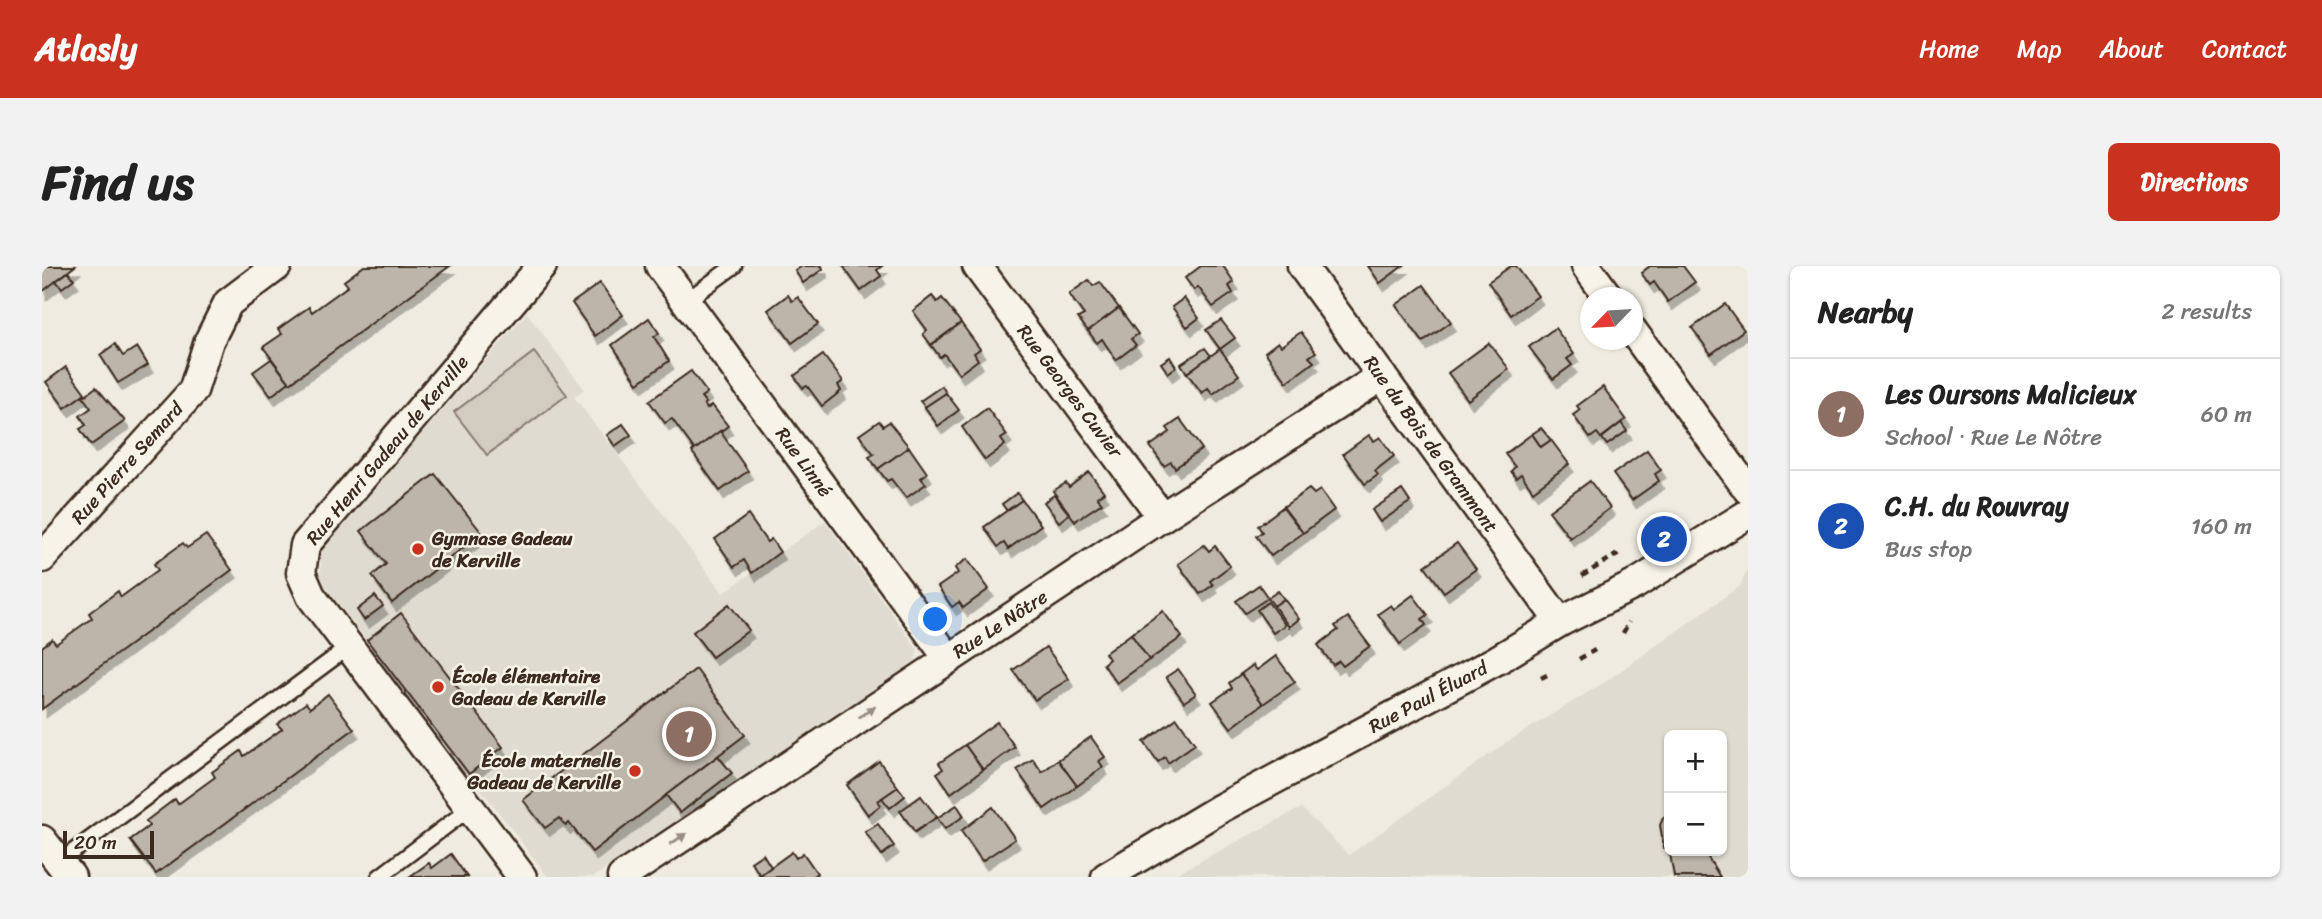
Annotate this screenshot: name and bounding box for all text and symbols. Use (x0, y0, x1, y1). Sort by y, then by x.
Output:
text: Atlasly (35, 20, 137, 78)
text: Home (1919, 28, 1979, 70)
text: Map (2017, 28, 2061, 70)
text: About (2099, 28, 2164, 70)
text: Contact (2202, 28, 2287, 70)
text: Find us (42, 139, 194, 226)
button: Directions (2108, 143, 2280, 221)
text: Nearby (1818, 285, 1913, 339)
north arrow (1580, 287, 1643, 350)
text: 2 results (2161, 291, 2252, 332)
street label: Rue Georges Cuvier (1008, 317, 1132, 466)
street label: Rue Henri Gadeau de Kerville (297, 348, 477, 552)
street label: Rue du Bois de Grammont (1355, 348, 1507, 540)
text: Les Oursons Malicieux (1885, 371, 2136, 417)
street label: Rue Pierre Semard (63, 393, 192, 532)
text: 1 (1836, 394, 1846, 435)
text: 60 m (2201, 394, 2252, 435)
text: School · Rue Le Nôtre (1885, 417, 2102, 458)
street label: Rue Linné (767, 420, 841, 505)
text: C.H. du Rouvray (1885, 483, 2068, 529)
text: 2 (1834, 506, 1848, 547)
text: 160 m (2191, 506, 2252, 547)
pin: 2 (1641, 513, 1687, 565)
place label: Gymnase Gadeau de Kerville (431, 522, 573, 577)
text: Bus stop (1885, 529, 1972, 570)
marker: Gymnase Gadeau de Kerville (410, 541, 426, 557)
street label: Rue Le Nôtre (946, 581, 1055, 667)
your location (918, 602, 952, 636)
street label: Rue Paul Éluard (1362, 651, 1495, 742)
place label: École élémentaire Gadeau de Kerville (451, 660, 606, 715)
marker: École élémentaire Gadeau de Kerville (430, 679, 446, 695)
one-way arrow (857, 706, 877, 719)
pin: 1 (666, 708, 712, 760)
map controls (1664, 730, 1727, 856)
button: + (1664, 730, 1727, 793)
place label: École maternelle Gadeau de Kerville (466, 744, 622, 799)
marker: École maternelle Gadeau de Kerville (627, 763, 643, 779)
button: − (1664, 793, 1727, 856)
text: 20 m (74, 826, 117, 859)
scale bar (63, 828, 154, 860)
one-way arrow (669, 832, 687, 846)

